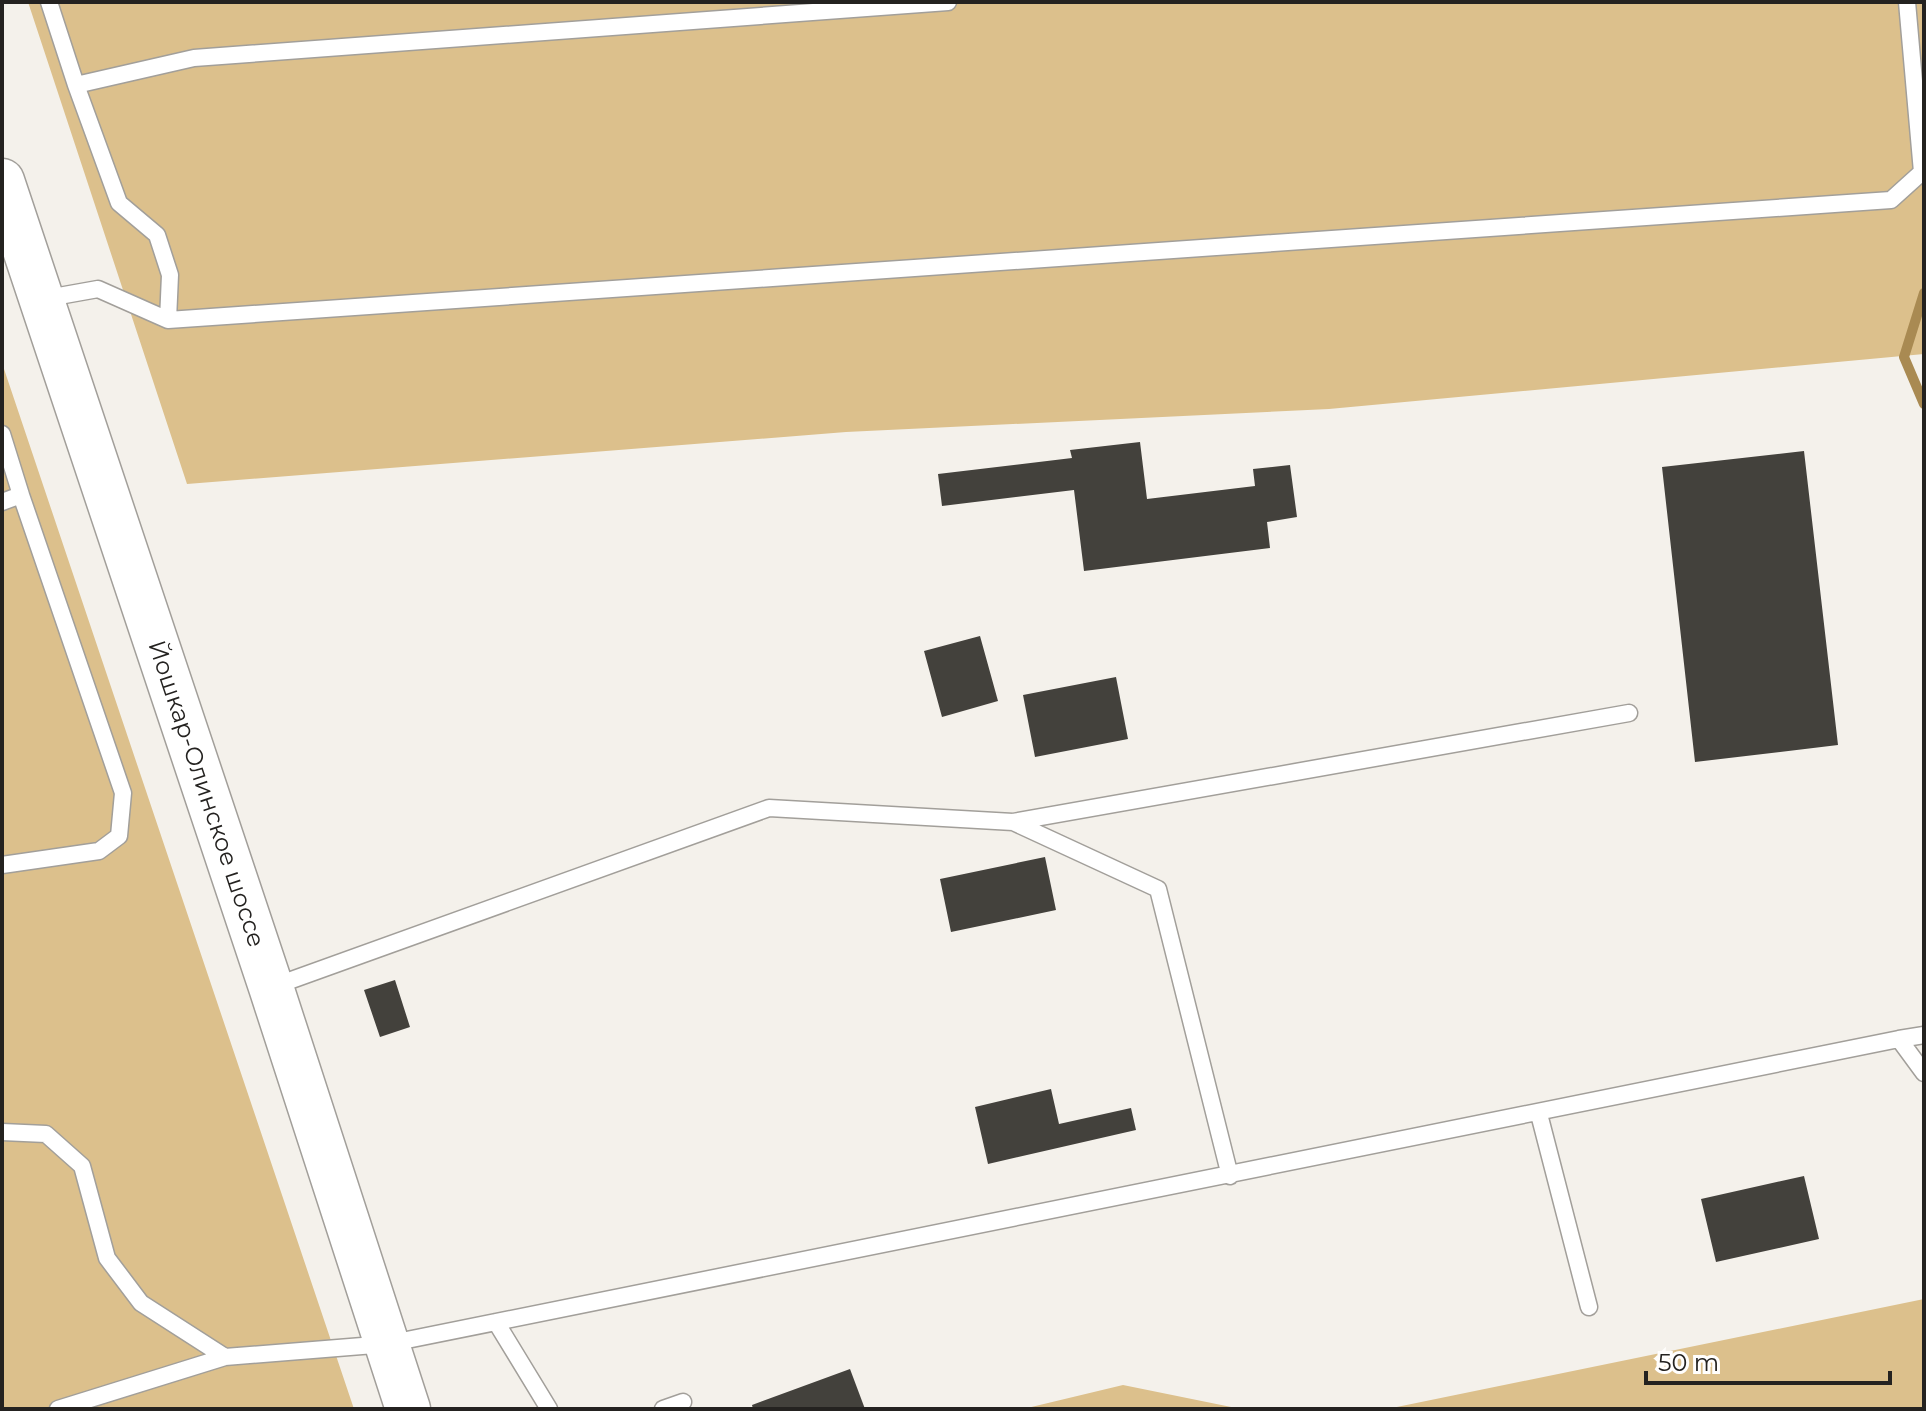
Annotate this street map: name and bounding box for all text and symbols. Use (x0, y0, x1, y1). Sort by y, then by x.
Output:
street label: Йошкар-Олинское шоссе (142, 637, 272, 951)
scale bar (1646, 1335, 1890, 1385)
text: 50 m (1658, 1348, 1719, 1377)

